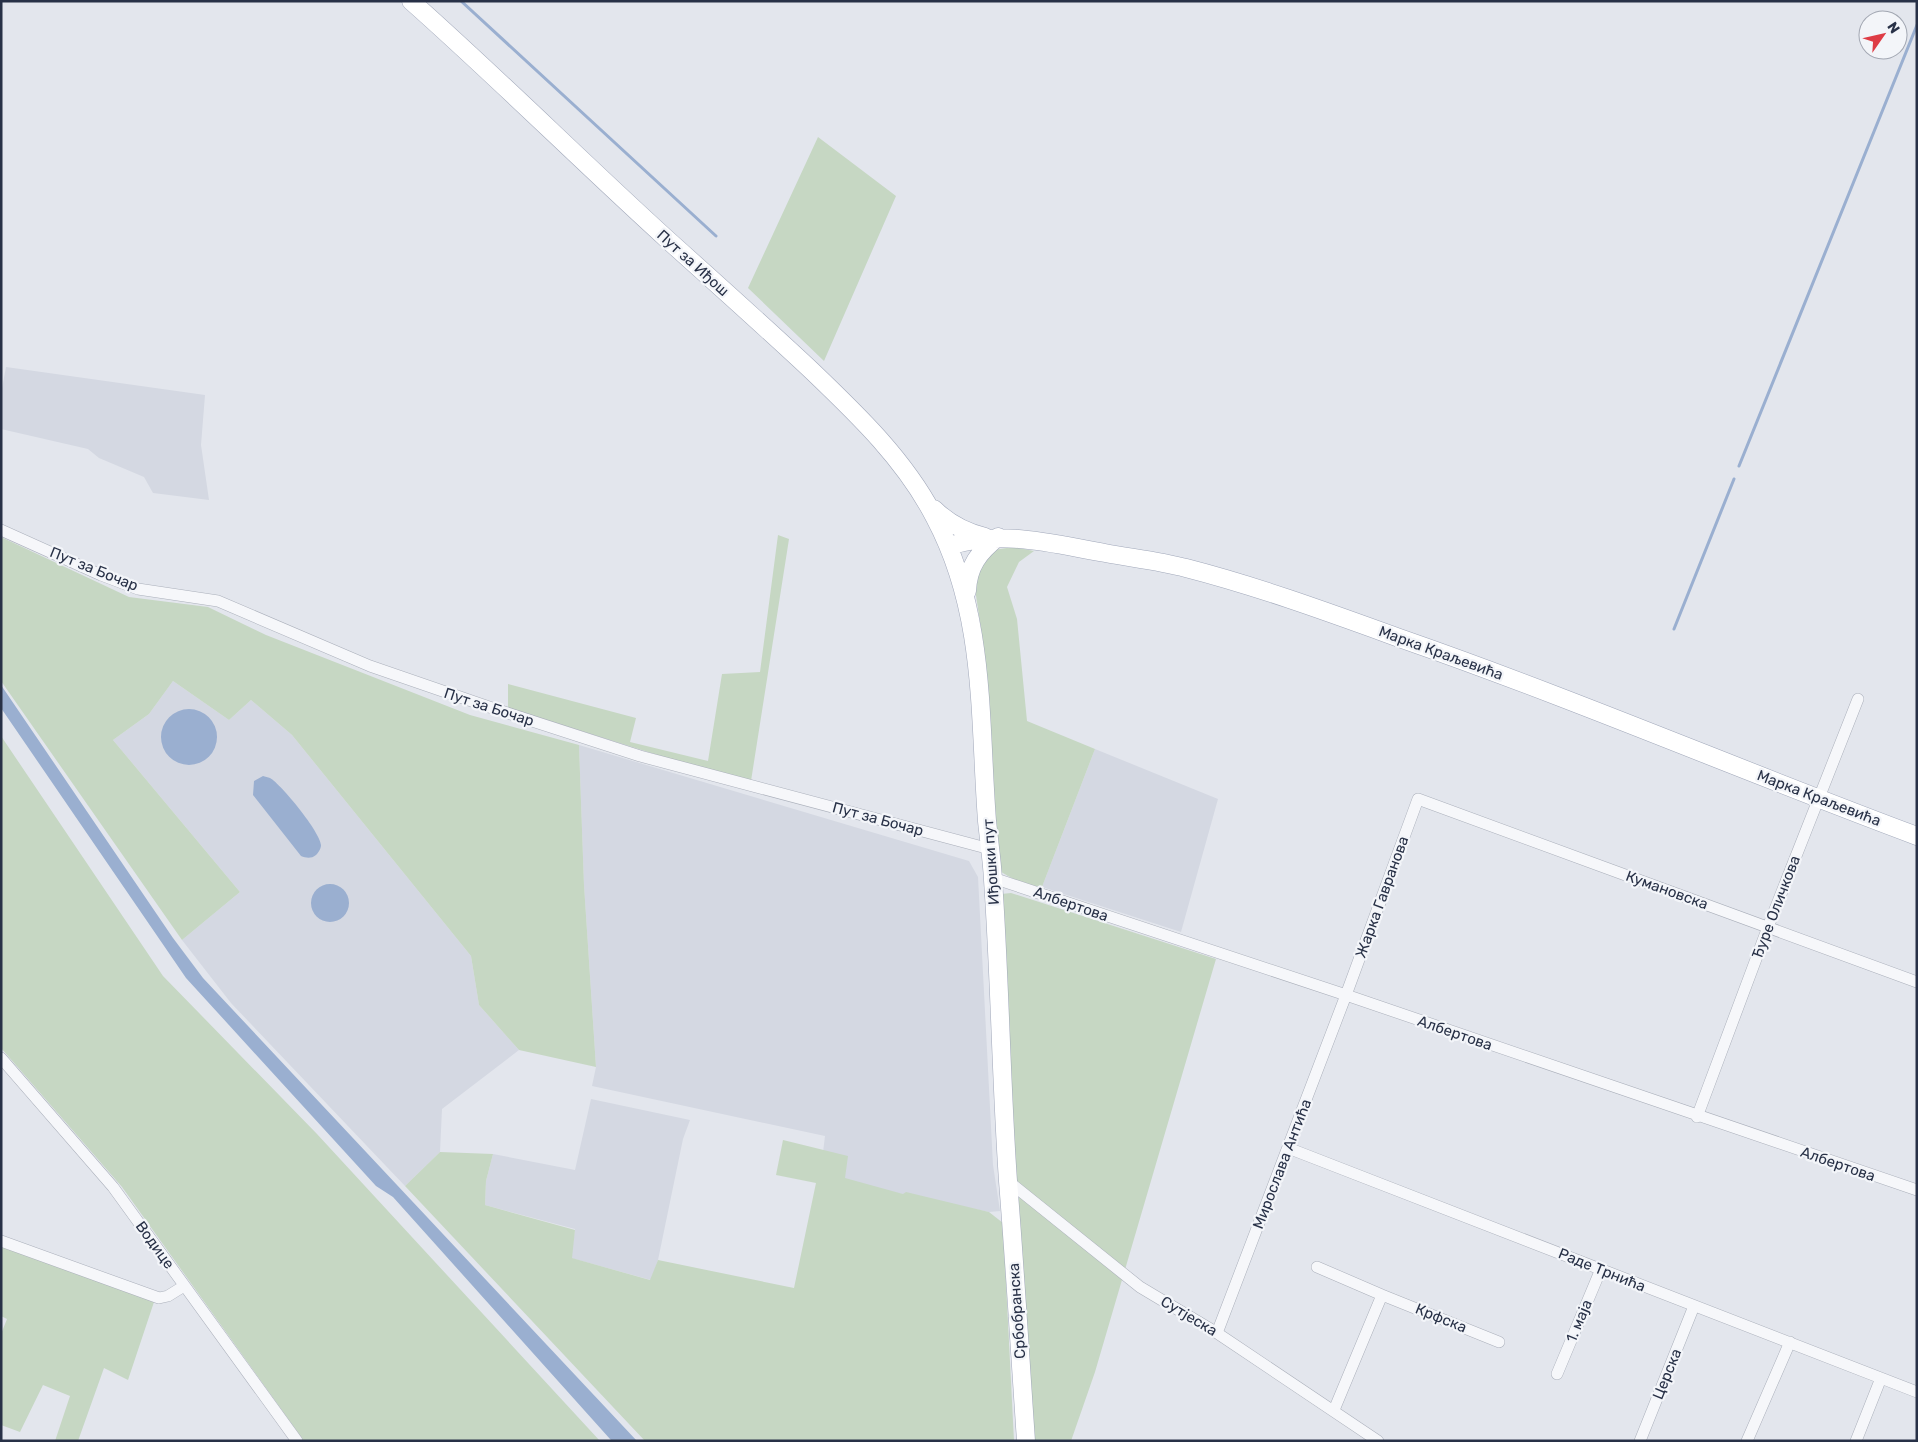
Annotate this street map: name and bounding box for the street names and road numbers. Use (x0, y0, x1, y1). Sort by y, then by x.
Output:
street label: Пут за Иђош (653, 226, 733, 300)
street label: Пут за Бочар (47, 543, 141, 595)
street label: Марка Краљевића (1376, 622, 1506, 684)
street label: Пут за Бочар (442, 684, 536, 730)
street label: Марка Краљевића (1755, 766, 1883, 830)
street label: Пут за Бочар (830, 798, 926, 840)
street label: Иђошки пут (979, 818, 1003, 906)
street label: Жарка Гавранова (1352, 834, 1412, 960)
street label: Ђуре Оличкова (1748, 853, 1804, 961)
street label: Кумановска (1623, 867, 1711, 913)
street label: Албертова (1031, 883, 1111, 925)
street label: Албертова (1415, 1012, 1495, 1054)
street label: Мирослава Антића (1249, 1096, 1315, 1232)
street label: Албертова (1798, 1143, 1878, 1185)
street label: Водице (132, 1218, 178, 1272)
street label: Раде Трнића (1556, 1244, 1648, 1296)
street label: Србобранска (1005, 1263, 1029, 1359)
street label: Сутјеска (1157, 1292, 1221, 1340)
street label: 1. маја (1562, 1297, 1596, 1345)
street label: Крфска (1413, 1300, 1469, 1336)
street label: Церска (1649, 1346, 1685, 1402)

